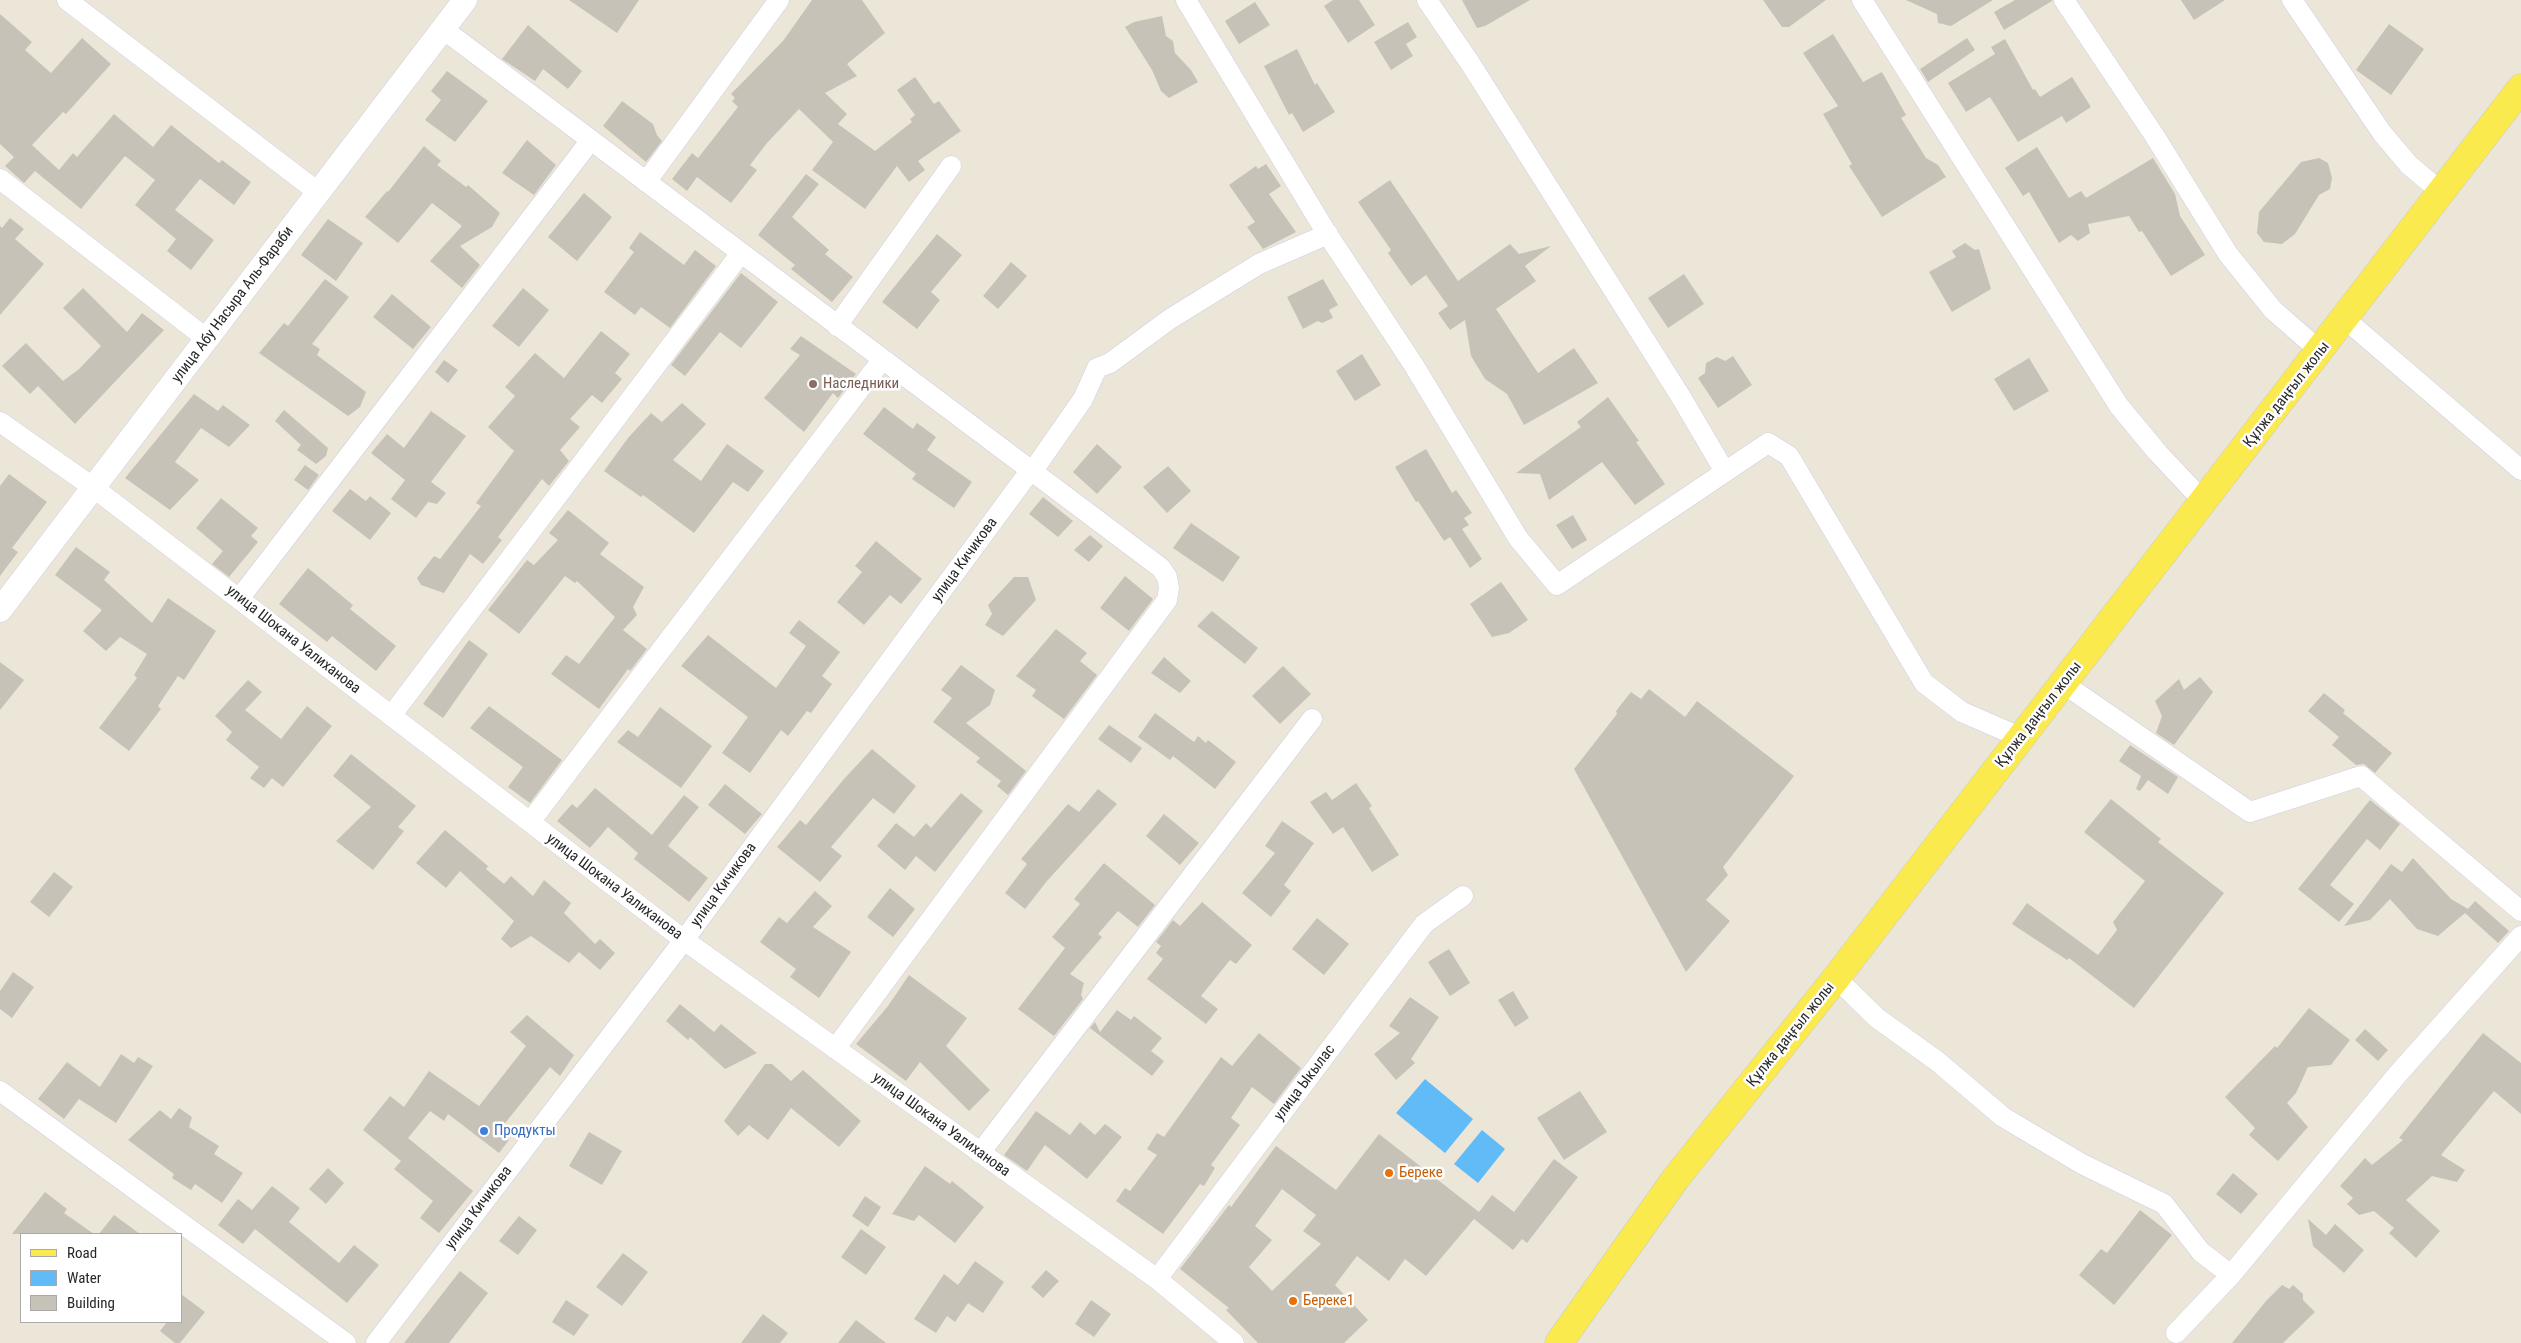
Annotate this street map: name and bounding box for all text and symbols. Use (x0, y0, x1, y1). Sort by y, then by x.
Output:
street label: улица Абу Насыра Аль-Фараби (168, 223, 298, 387)
street label: Құлжа даңғыл жолы (2240, 338, 2334, 452)
place label: Наследники (823, 375, 899, 393)
marker: Наследники (807, 378, 819, 390)
street label: улица Кичикова (928, 514, 1002, 606)
street label: улица Шокана Уалиханова (222, 582, 364, 698)
street label: Құлжа даңғыл жолы (1992, 658, 2086, 772)
street label: улица Шокана Уалиханова (542, 830, 686, 944)
street label: улица Кичикова (687, 839, 761, 931)
street label: Құлжа даңғыл жолы (1743, 979, 1839, 1091)
street label: улица Ыкылас (1271, 1042, 1339, 1124)
street label: улица Шокана Уалиханова (869, 1069, 1013, 1181)
place label: Продукты (494, 1122, 556, 1140)
marker: Продукты (478, 1125, 490, 1137)
street label: улица Кичикова (442, 1163, 516, 1253)
place label: Береке (1399, 1164, 1443, 1182)
marker: Береке (1383, 1167, 1395, 1179)
legend (20, 1233, 182, 1323)
text: Road (67, 1244, 97, 1262)
text: Water (67, 1269, 101, 1287)
place label: Береке1 (1303, 1292, 1354, 1310)
text: Building (67, 1294, 115, 1312)
marker: Береке1 (1287, 1295, 1299, 1307)

